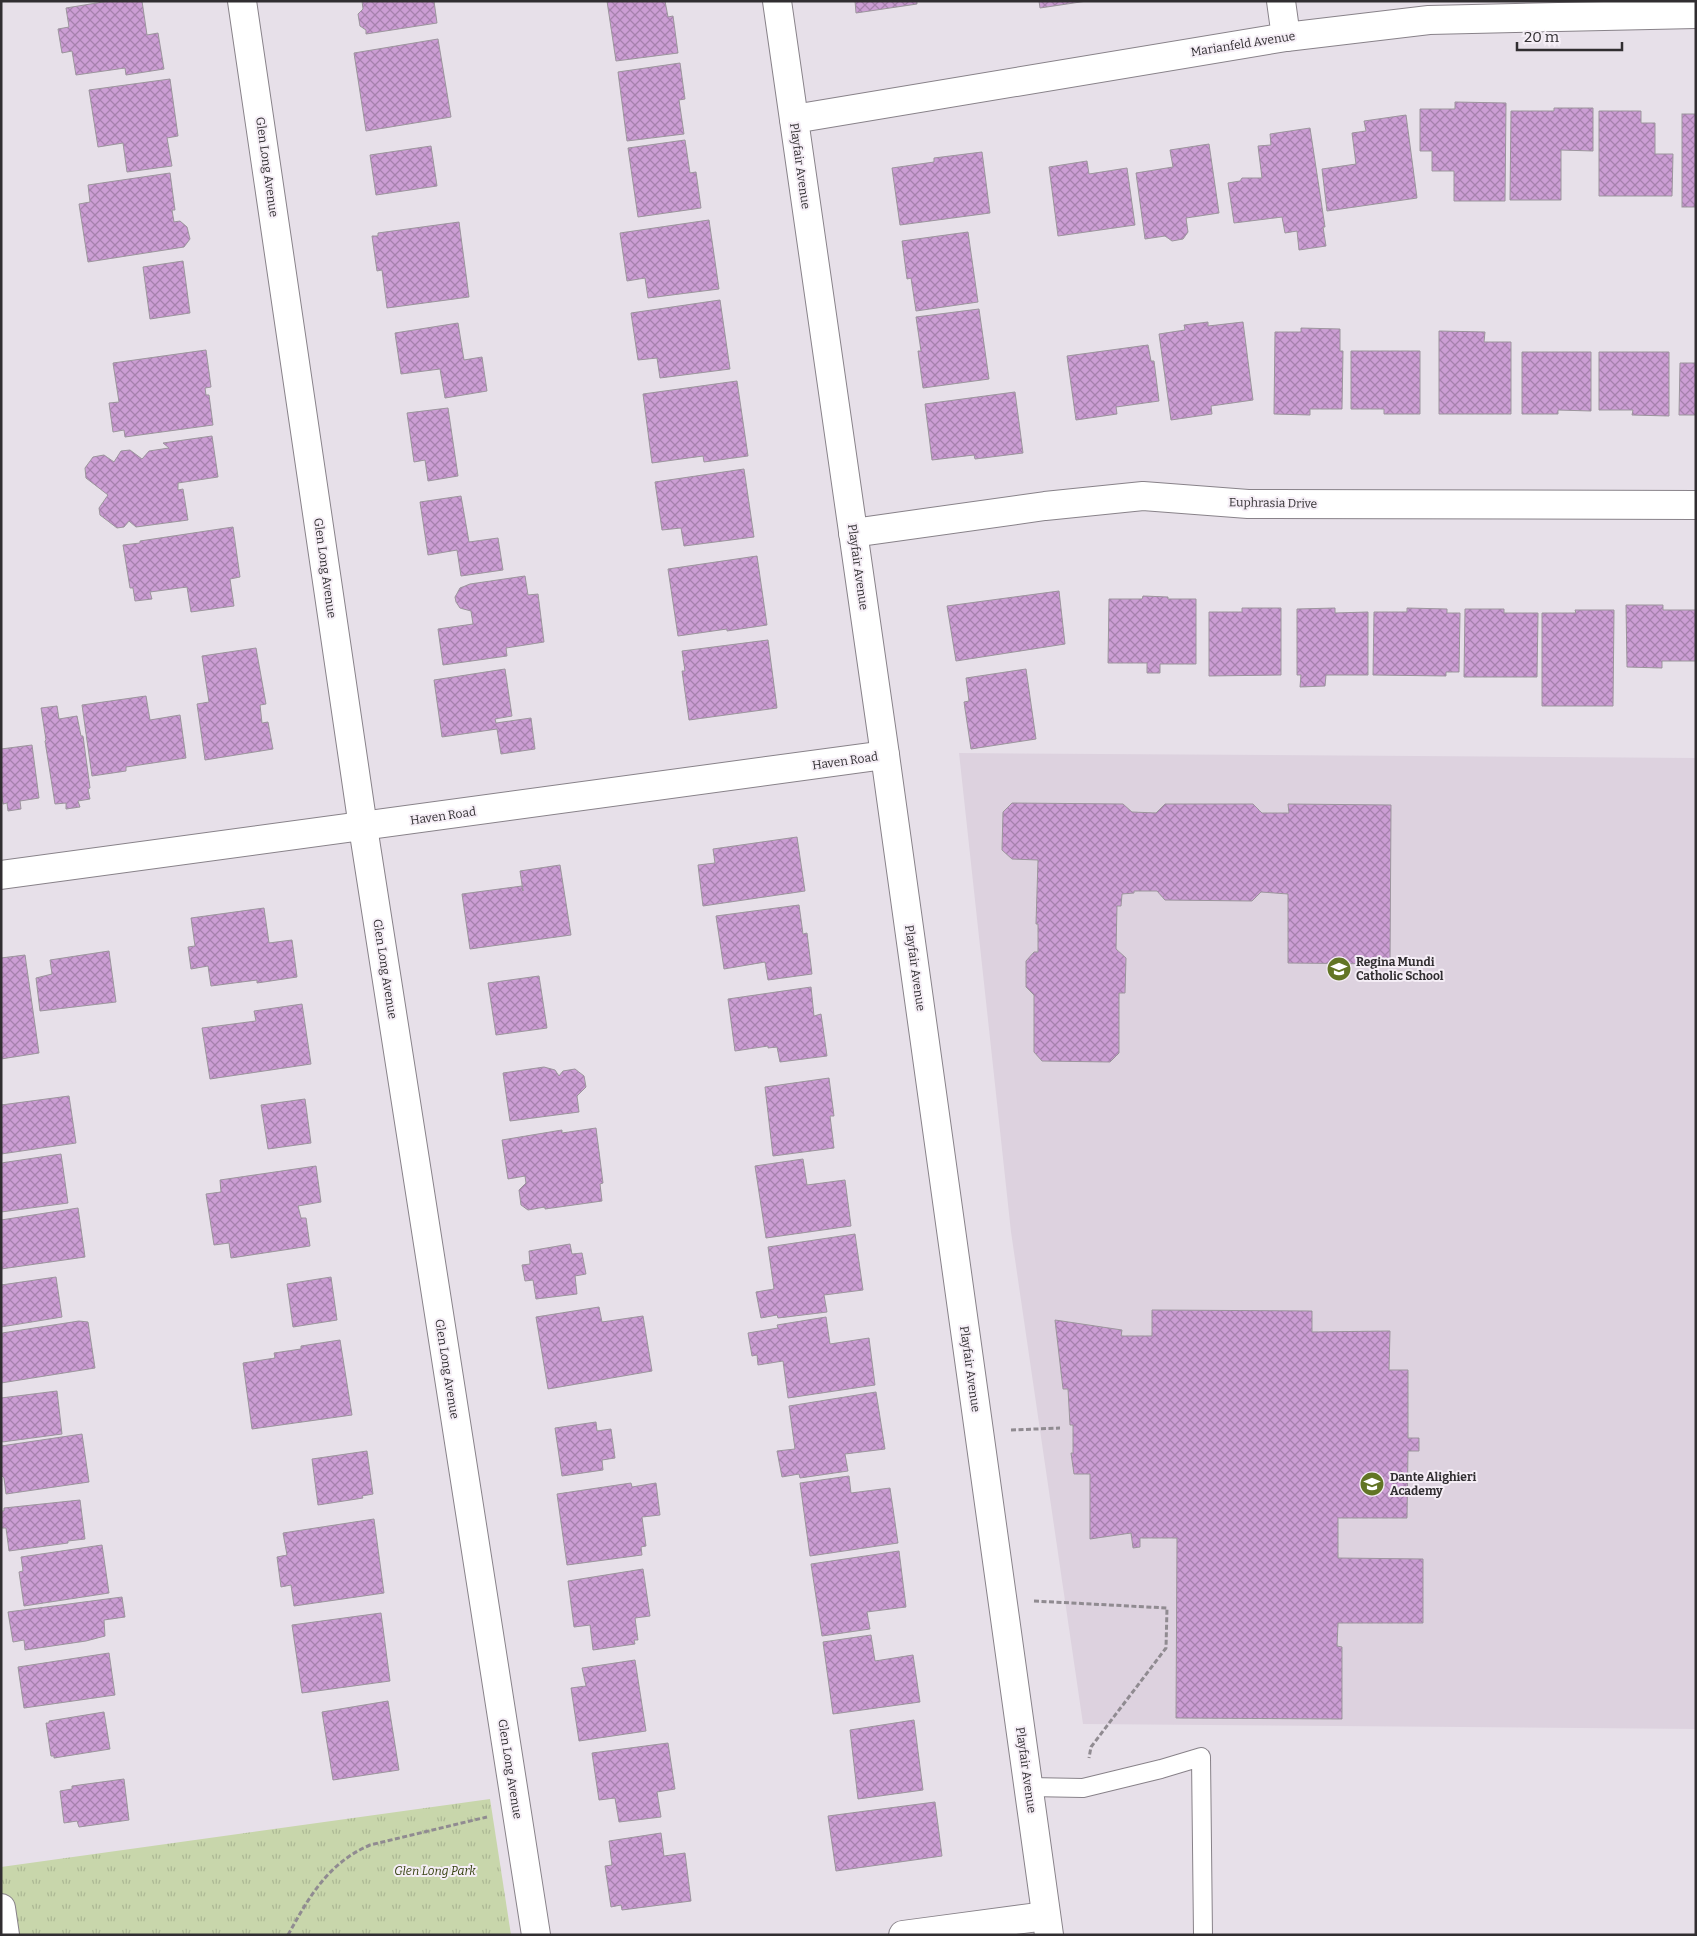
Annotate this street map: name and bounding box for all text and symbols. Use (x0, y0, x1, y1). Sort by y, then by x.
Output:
scale bar (1517, 20, 1622, 52)
text: 20 m (1524, 28, 1560, 46)
street label: Marianfeld Avenue (1190, 29, 1296, 59)
street label: Glen Long Avenue (253, 116, 281, 218)
street label: Playfair Avenue (787, 122, 813, 210)
street label: Euphrasia Drive (1229, 495, 1317, 511)
street label: Glen Long Avenue (311, 517, 339, 619)
street label: Playfair Avenue (845, 523, 871, 611)
street label: Haven Road (811, 749, 879, 773)
street label: Haven Road (409, 804, 477, 828)
street label: Glen Long Avenue (370, 918, 400, 1020)
street label: Playfair Avenue (902, 924, 928, 1012)
place label: Regina Mundi Catholic School (1356, 955, 1444, 983)
school or university icon: Regina Mundi Catholic School (1326, 956, 1352, 982)
street label: Glen Long Avenue (432, 1318, 462, 1420)
street label: Playfair Avenue (957, 1325, 983, 1413)
place label: Dante Alighieri Academy (1390, 1470, 1477, 1498)
school or university icon: Dante Alighieri Academy (1359, 1471, 1385, 1497)
street label: Glen Long Avenue (495, 1718, 525, 1820)
street label: Playfair Avenue (1013, 1726, 1039, 1814)
park label: Glen Long Park (394, 1864, 476, 1878)

